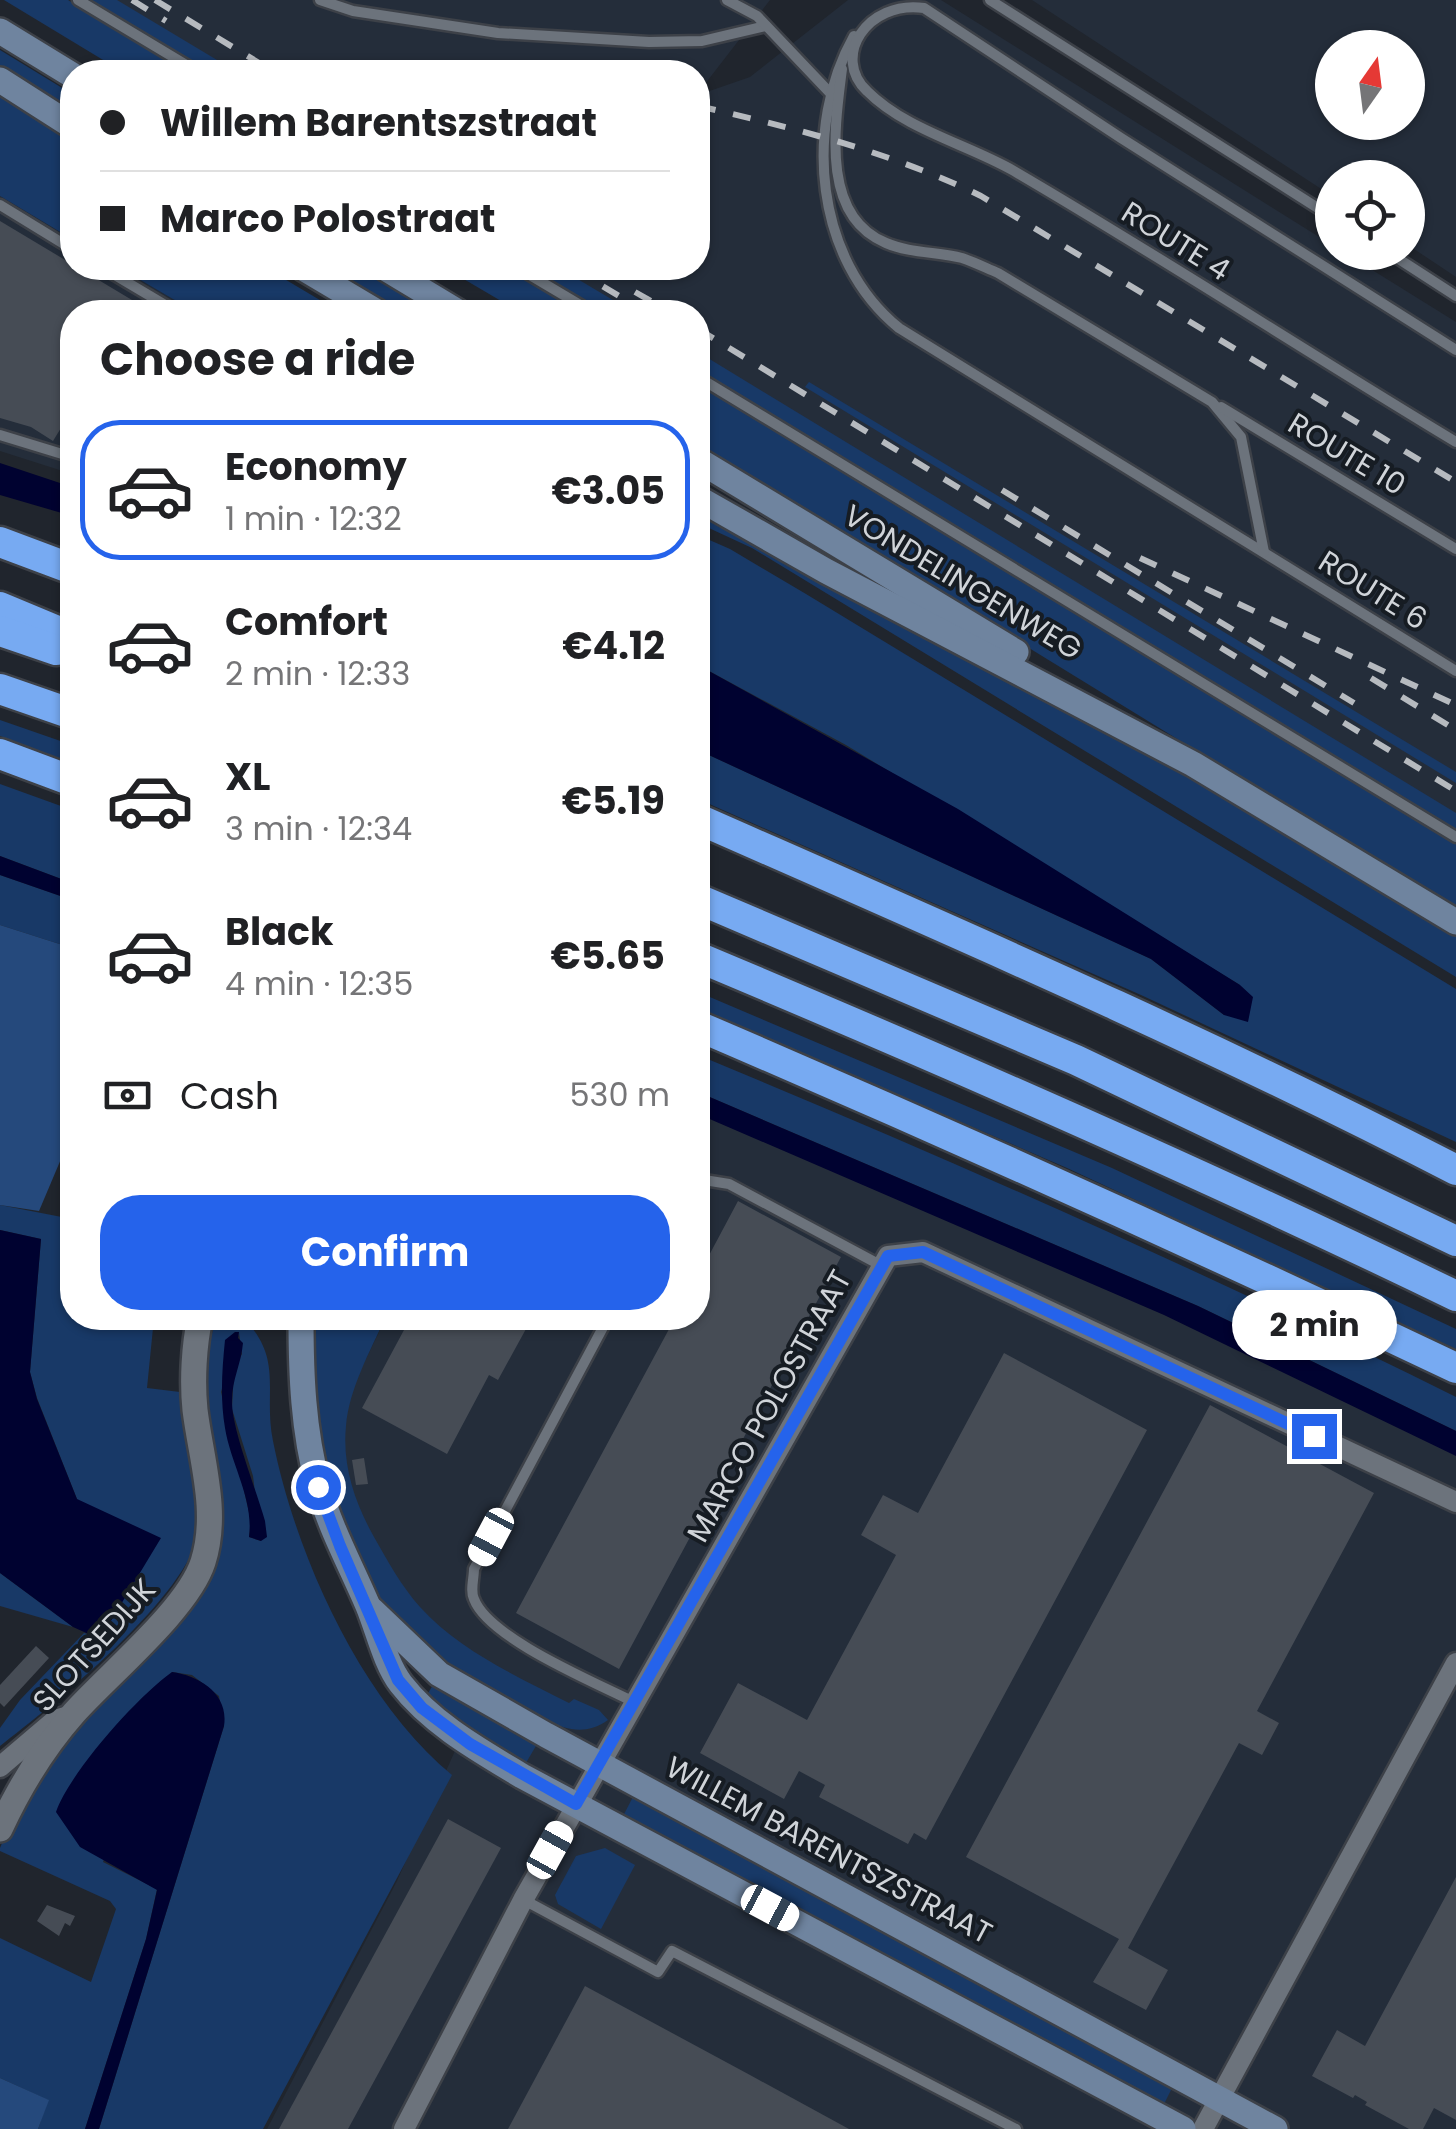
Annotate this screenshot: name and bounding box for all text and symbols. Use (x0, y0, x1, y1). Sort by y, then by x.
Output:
north arrow (1315, 30, 1425, 140)
map controls (1315, 30, 1425, 270)
text: Willem Barentszstraat (160, 96, 597, 149)
button: locate (1315, 160, 1425, 270)
street label: ROUTE 4 (1113, 191, 1239, 291)
text: Marco Polostraat (160, 192, 495, 245)
text: Choose a ride (100, 328, 415, 391)
street label: ROUTE 10 (1280, 402, 1414, 506)
text: Economy (225, 440, 407, 493)
icon: car (105, 445, 195, 535)
text: €3.05 (552, 464, 665, 517)
street label: VONDELINGENWEG (836, 494, 1090, 670)
text: 1 min · 12:32 (225, 496, 402, 541)
street label: ROUTE 6 (1310, 540, 1436, 640)
text: Comfort (225, 595, 388, 648)
icon: car (105, 600, 195, 690)
text: €4.12 (562, 619, 665, 672)
text: 2 min · 12:33 (225, 651, 410, 696)
text: XL (225, 750, 270, 803)
icon: car (105, 755, 195, 845)
text: €5.19 (562, 774, 665, 827)
text: 3 min · 12:34 (225, 806, 412, 851)
text: Black (225, 905, 334, 958)
icon: car (105, 910, 195, 1000)
text: €5.65 (550, 929, 665, 982)
text: 4 min · 12:35 (225, 961, 413, 1006)
icon: cash (100, 1068, 155, 1123)
text: Cash (180, 1069, 279, 1122)
text: 530 m (569, 1072, 670, 1117)
button: Confirm (100, 1195, 670, 1310)
street label: MARCO POLOSTRAAT (676, 1262, 862, 1550)
callout: 2 min (1232, 1291, 1396, 1361)
text: 2 min (1270, 1302, 1359, 1347)
route end (1292, 1414, 1337, 1459)
route start (296, 1465, 341, 1510)
car (464, 1503, 518, 1571)
street label: SLOTSEDIJK (23, 1569, 165, 1721)
street label: WILLEM BARENTSZSTRAAT (658, 1746, 1000, 1954)
car (522, 1816, 578, 1884)
car (736, 1881, 804, 1935)

